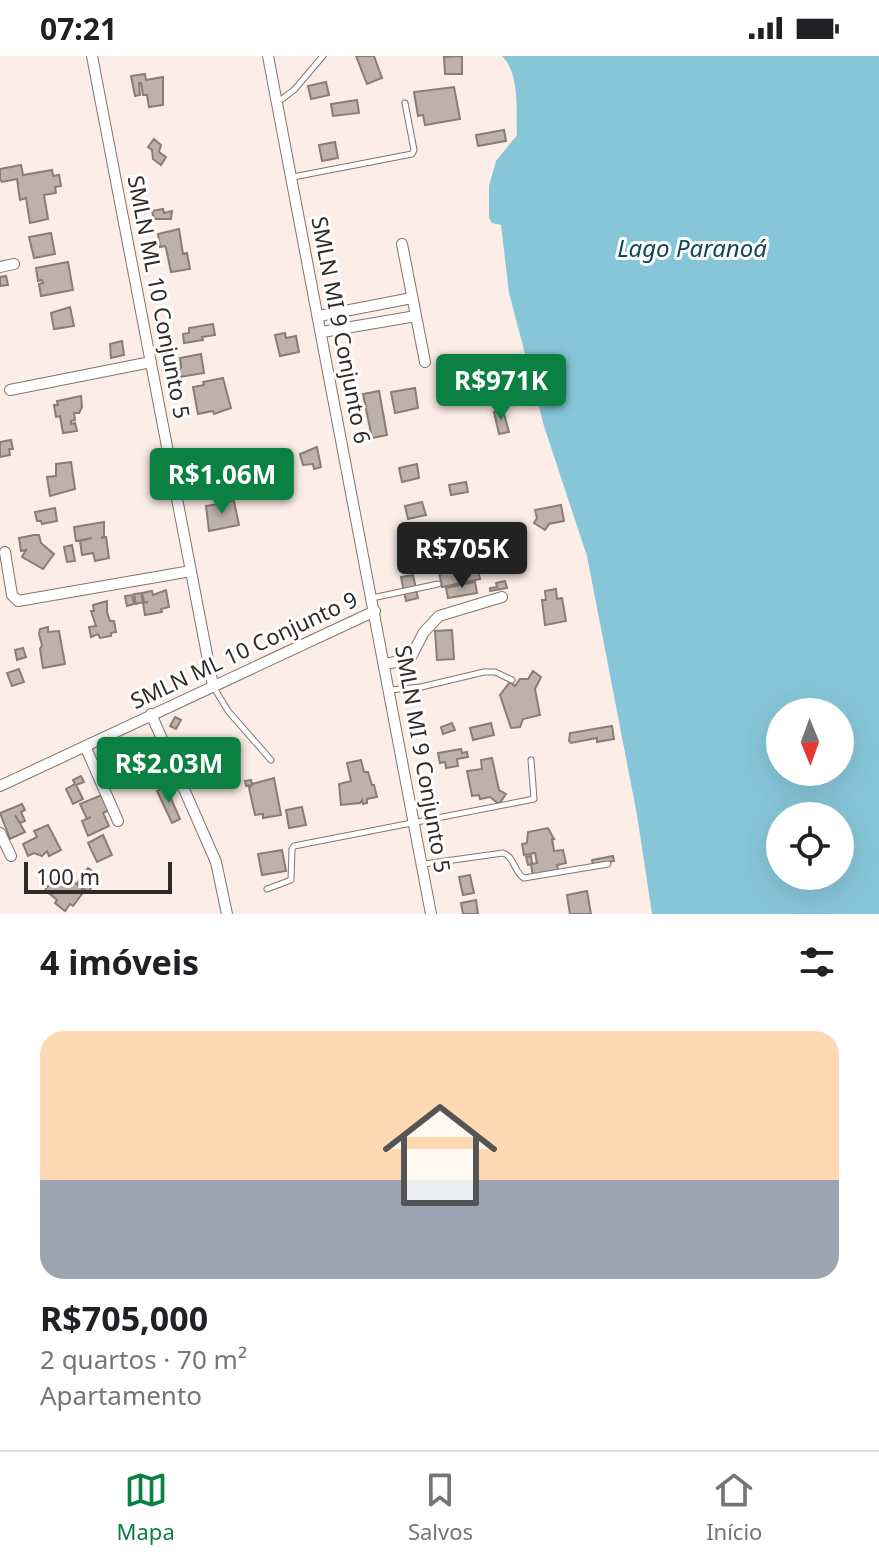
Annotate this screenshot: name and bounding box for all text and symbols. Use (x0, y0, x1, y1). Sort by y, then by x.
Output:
text: 07:21 (40, 8, 117, 49)
street label: SMLN ML 10 Conjunto 5 (122, 173, 198, 421)
street label: SMLN MI 9 Conjunto 6 (305, 214, 379, 446)
water label: Lago Paranoá (617, 231, 767, 264)
pin: R$971K (436, 354, 566, 422)
text: R$971K (454, 362, 548, 398)
pin: R$1.06M (148, 448, 296, 516)
text: R$1.06M (168, 456, 276, 492)
pin: R$705K (397, 522, 527, 590)
text: R$705K (415, 530, 509, 566)
street label: SMLN ML 10 Conjunto 9 (125, 583, 362, 715)
street label: SMLN MI 9 Conjunto 5 (389, 643, 459, 875)
north arrow (766, 698, 854, 786)
map controls (766, 698, 854, 890)
pin: R$2.03M (95, 737, 243, 805)
text: R$2.03M (115, 745, 223, 781)
button: locate (766, 802, 854, 890)
scale bar (24, 858, 172, 894)
text: 100 m (36, 861, 100, 891)
text: 4 imóveis (40, 939, 199, 985)
icon: filters (795, 940, 839, 984)
icon: home (368, 1083, 512, 1227)
text: R$705,000 (40, 1295, 208, 1341)
text: 2 quartos · 70 m² (40, 1341, 247, 1377)
text: Apartamento (40, 1377, 202, 1413)
tab: Mapa (117, 1468, 175, 1546)
tab: Salvos (408, 1468, 473, 1546)
tab: Início (706, 1468, 762, 1546)

